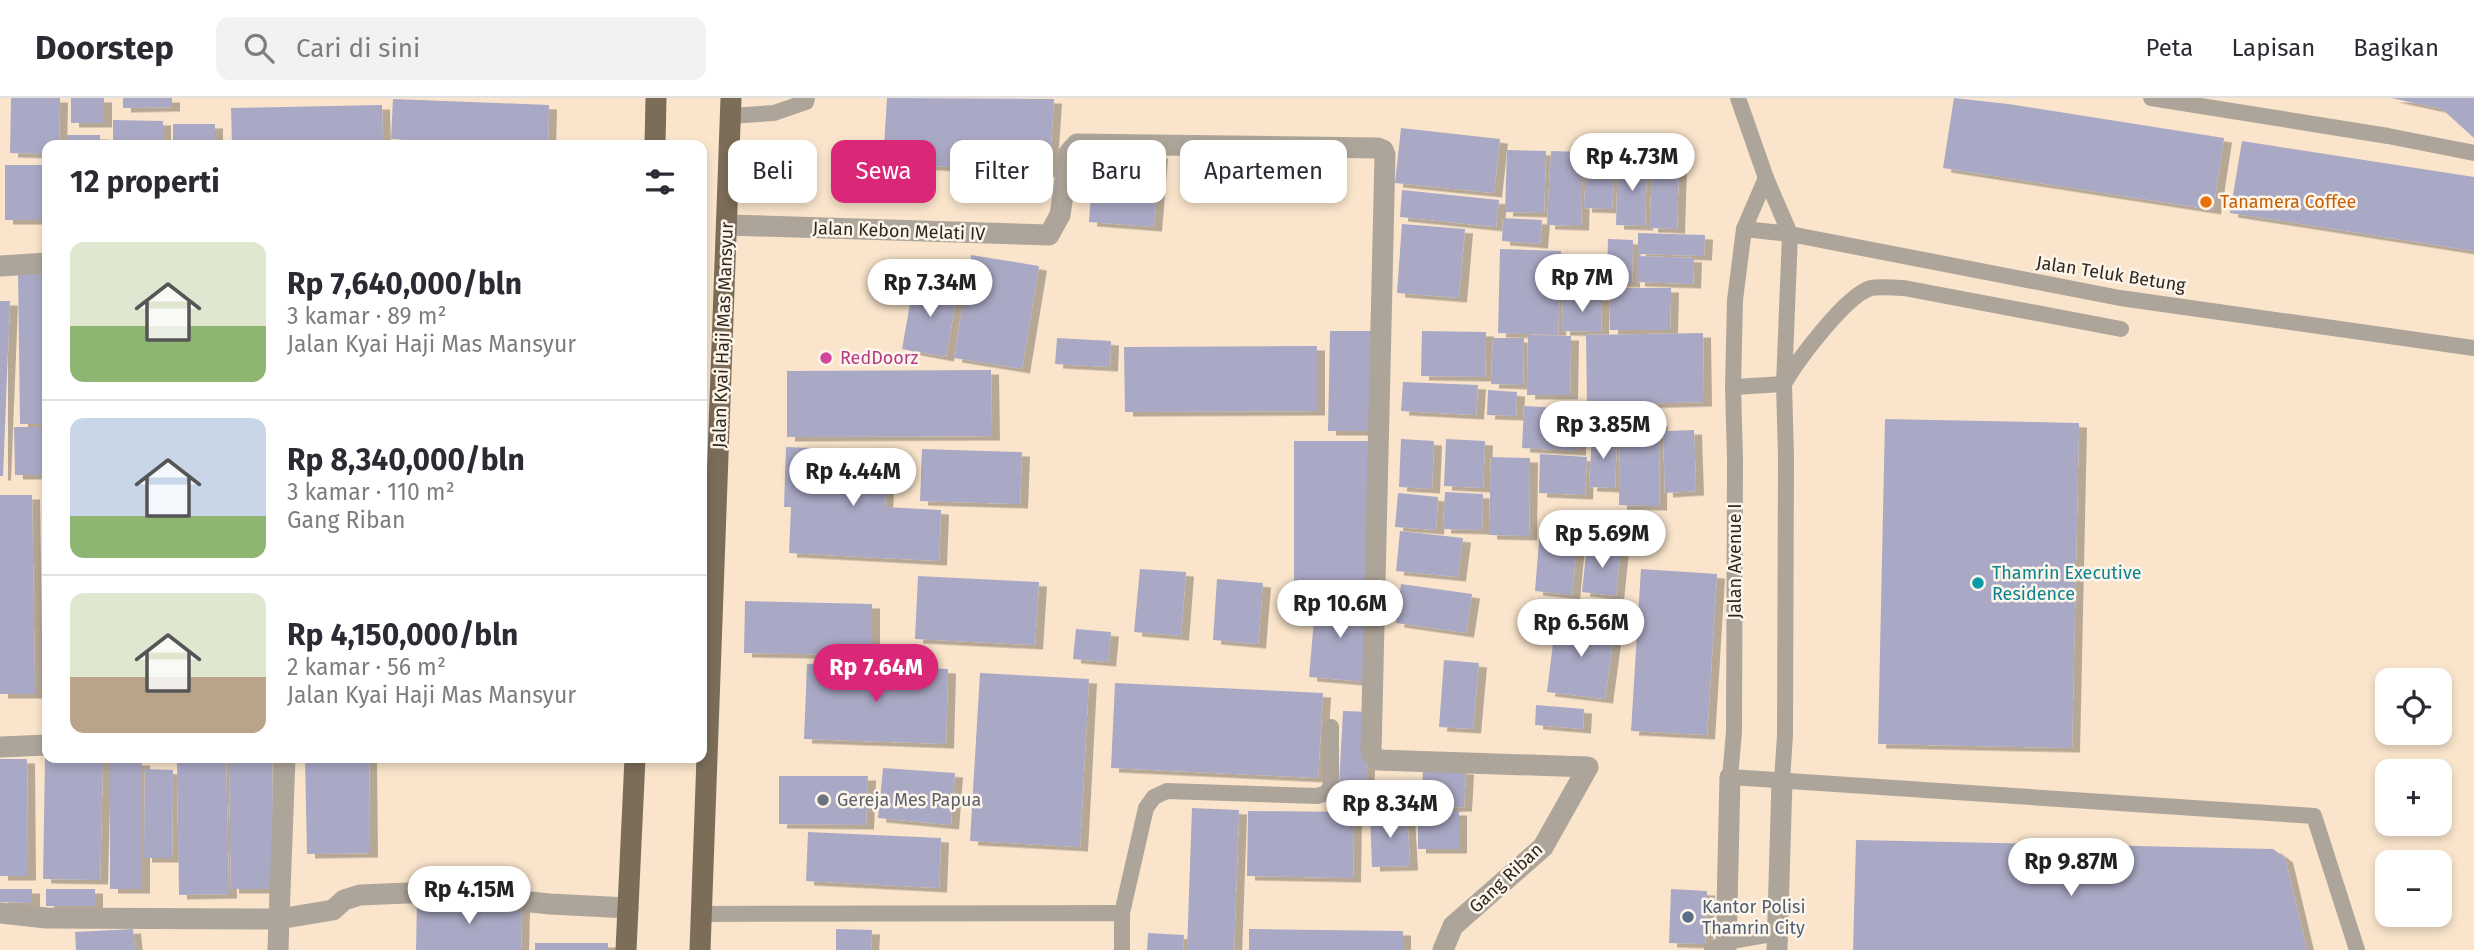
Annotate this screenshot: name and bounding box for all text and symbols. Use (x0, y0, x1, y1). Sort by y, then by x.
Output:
search box (216, 17, 706, 80)
text: Doorstep (35, 28, 174, 68)
icon: search (240, 29, 278, 67)
text: Cari di sini (296, 33, 420, 64)
text: Peta (2146, 34, 2193, 62)
text: Lapisan (2231, 34, 2315, 62)
text: Bagikan (2353, 34, 2439, 62)
pin: Rp 4.73M (1560, 134, 1704, 193)
chip: Beli (728, 140, 817, 203)
chip: Sewa (831, 140, 936, 203)
chip: Filter (950, 140, 1053, 203)
chip: Baru (1067, 140, 1166, 203)
chip: Apartemen (1180, 140, 1347, 203)
text: Rp 4.73M (1586, 142, 1678, 170)
icon: filters (641, 163, 679, 201)
text: 12 properti (70, 164, 220, 200)
place label: Tanamera Coffee (2220, 191, 2356, 213)
marker: Tanamera Coffee (2198, 194, 2214, 210)
street label: Jalan Kebon Melati IV (812, 217, 986, 245)
street label: Jalan Kyai Haji Mas Mansyur (708, 221, 738, 448)
street label: Jalan Teluk Betung (2035, 251, 2188, 297)
pin: Rp 7M (1533, 254, 1631, 314)
pin: Rp 7.34M (858, 260, 1002, 319)
text: Rp 7M (1551, 263, 1613, 291)
text: Rp 7,640,000/bln (287, 266, 522, 302)
text: Rp 7.34M (883, 268, 977, 296)
icon: home (126, 270, 210, 354)
text: 3 kamar · 89 m² (287, 302, 447, 330)
text: Jalan Kyai Haji Mas Mansyur (287, 330, 576, 358)
place label: RedDoorz (840, 347, 919, 369)
marker: RedDoorz (818, 350, 834, 366)
pin: Rp 3.85M (1531, 402, 1675, 461)
text: Rp 3.85M (1556, 410, 1650, 438)
text: Rp 8,340,000/bln (287, 442, 525, 478)
icon: home (126, 446, 210, 530)
pin: Rp 4.44M (781, 448, 925, 508)
text: Rp 4.44M (805, 457, 901, 485)
text: 3 kamar · 110 m² (287, 478, 455, 506)
street label: Jalan Avenue I (1724, 503, 1746, 619)
text: Gang Riban (287, 506, 405, 534)
pin: Rp 5.69M (1530, 510, 1674, 570)
text: Rp 5.69M (1555, 519, 1649, 547)
place label: Thamrin Executive Residence (1992, 562, 2142, 605)
marker: Thamrin Executive Residence (1970, 575, 1986, 591)
pin: Rp 10.6M (1268, 580, 1412, 640)
text: Rp 10.6M (1293, 589, 1387, 617)
pin: Rp 6.56M (1509, 600, 1653, 659)
text: Rp 6.56M (1533, 608, 1629, 636)
text: Rp 4,150,000/bln (287, 617, 518, 653)
icon: home (126, 621, 210, 705)
pin: Rp 7.64M (804, 644, 948, 704)
text: 2 kamar · 56 m² (287, 653, 446, 681)
text: Rp 7.64M (829, 653, 923, 681)
map controls (2375, 668, 2452, 927)
button: locate (2375, 668, 2452, 745)
text: Jalan Kyai Haji Mas Mansyur (287, 681, 576, 709)
button: + (2375, 759, 2452, 836)
pin: Rp 8.34M (1318, 780, 1462, 840)
place label: Gereja Mes Papua (837, 789, 981, 811)
text: Rp 8.34M (1342, 789, 1438, 817)
marker: Gereja Mes Papua (815, 792, 831, 808)
street label: Gang Riban (1465, 838, 1547, 918)
pin: Rp 9.87M (1999, 838, 2143, 898)
text: Rp 9.87M (2024, 847, 2118, 875)
button: − (2375, 850, 2452, 927)
pin: Rp 4.15M (397, 866, 541, 926)
text: Rp 4.15M (424, 875, 514, 903)
place label: Kantor Polisi Thamrin City (1702, 896, 1806, 939)
marker: Kantor Polisi Thamrin City (1680, 909, 1696, 925)

